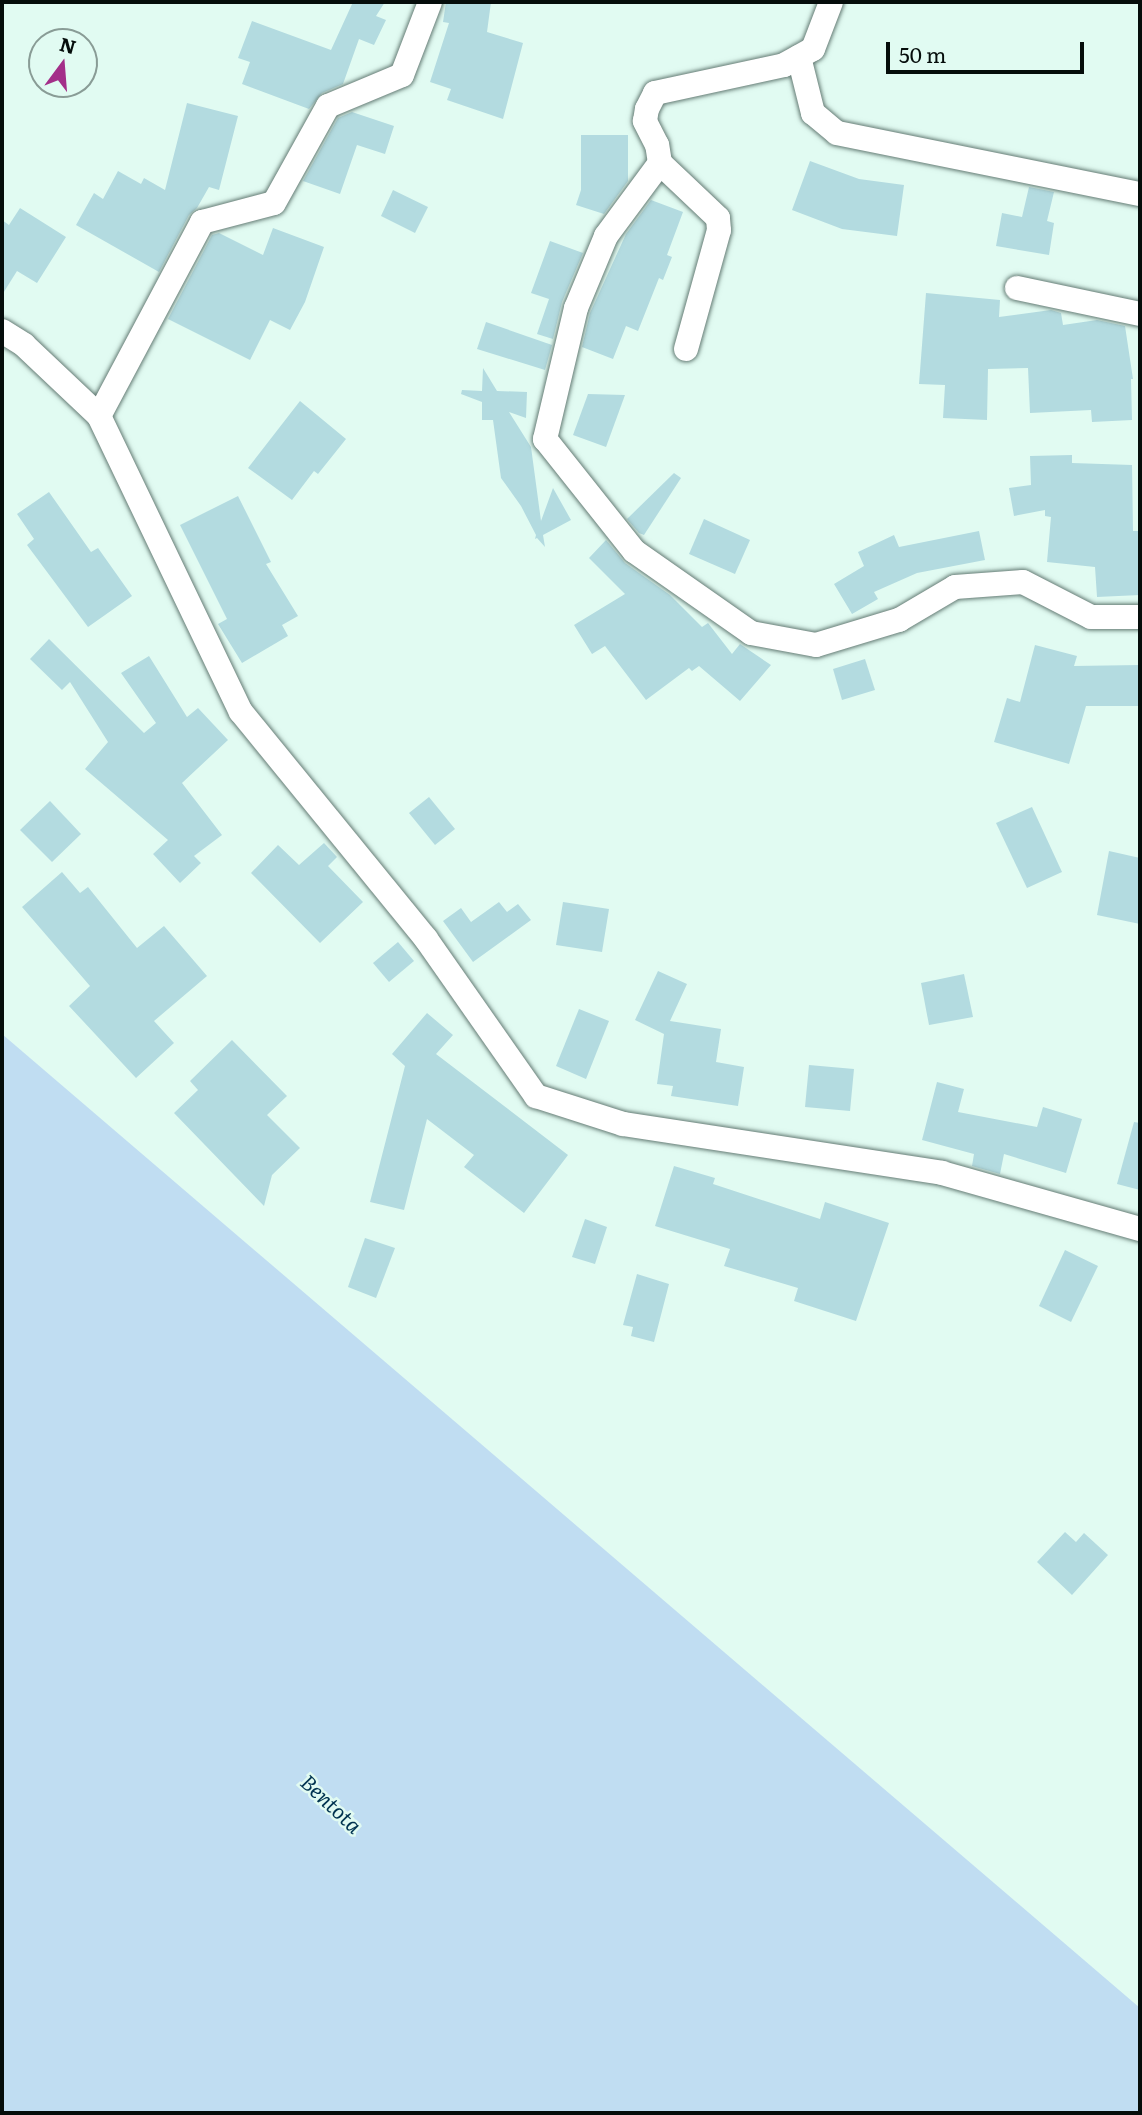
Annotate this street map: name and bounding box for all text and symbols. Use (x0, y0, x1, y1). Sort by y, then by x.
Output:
north arrow (28, 28, 98, 98)
scale bar (890, 28, 1088, 72)
text: N (57, 29, 80, 60)
text: 50 m (899, 38, 946, 69)
water label: Bentota (296, 1768, 368, 1838)

